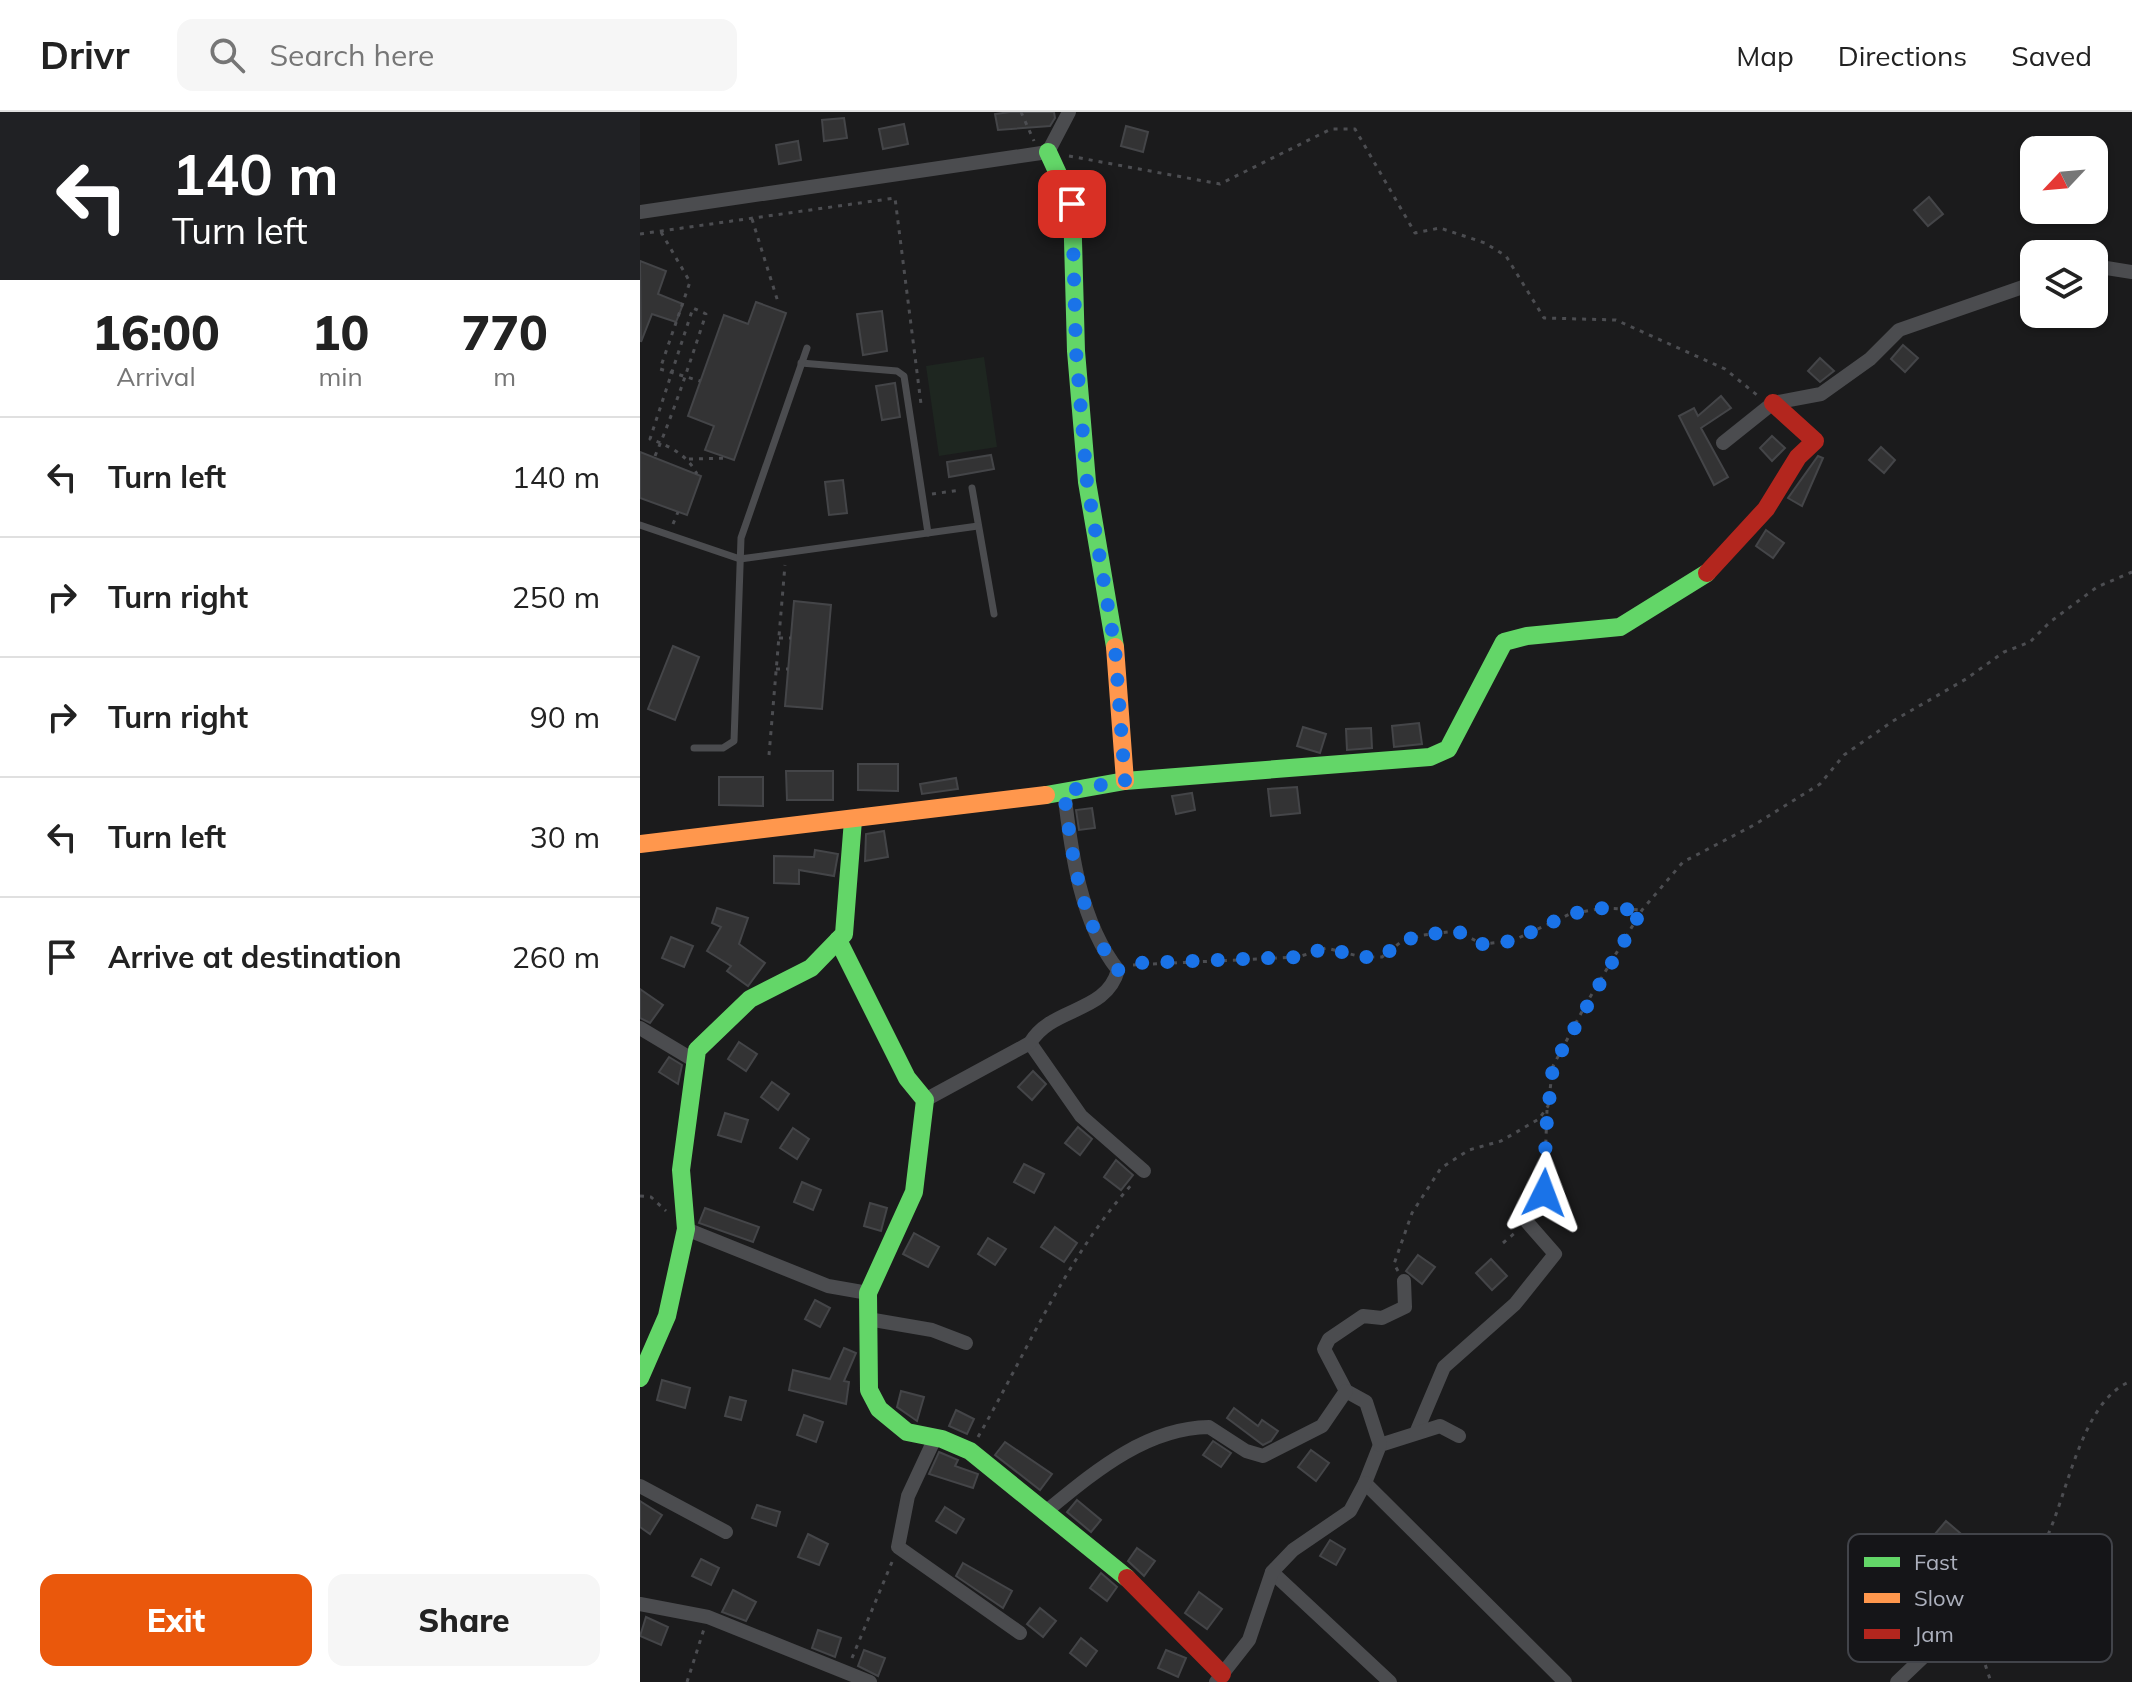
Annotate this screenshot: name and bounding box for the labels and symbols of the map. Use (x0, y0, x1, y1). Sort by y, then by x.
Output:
north arrow (2020, 136, 2108, 224)
pin (1038, 170, 1106, 238)
position arrow (1502, 1151, 1586, 1235)
legend (1848, 1534, 2112, 1662)
text: Fast (1914, 1548, 1958, 1576)
text: Slow (1914, 1584, 1964, 1612)
text: Jam (1914, 1620, 1954, 1648)

